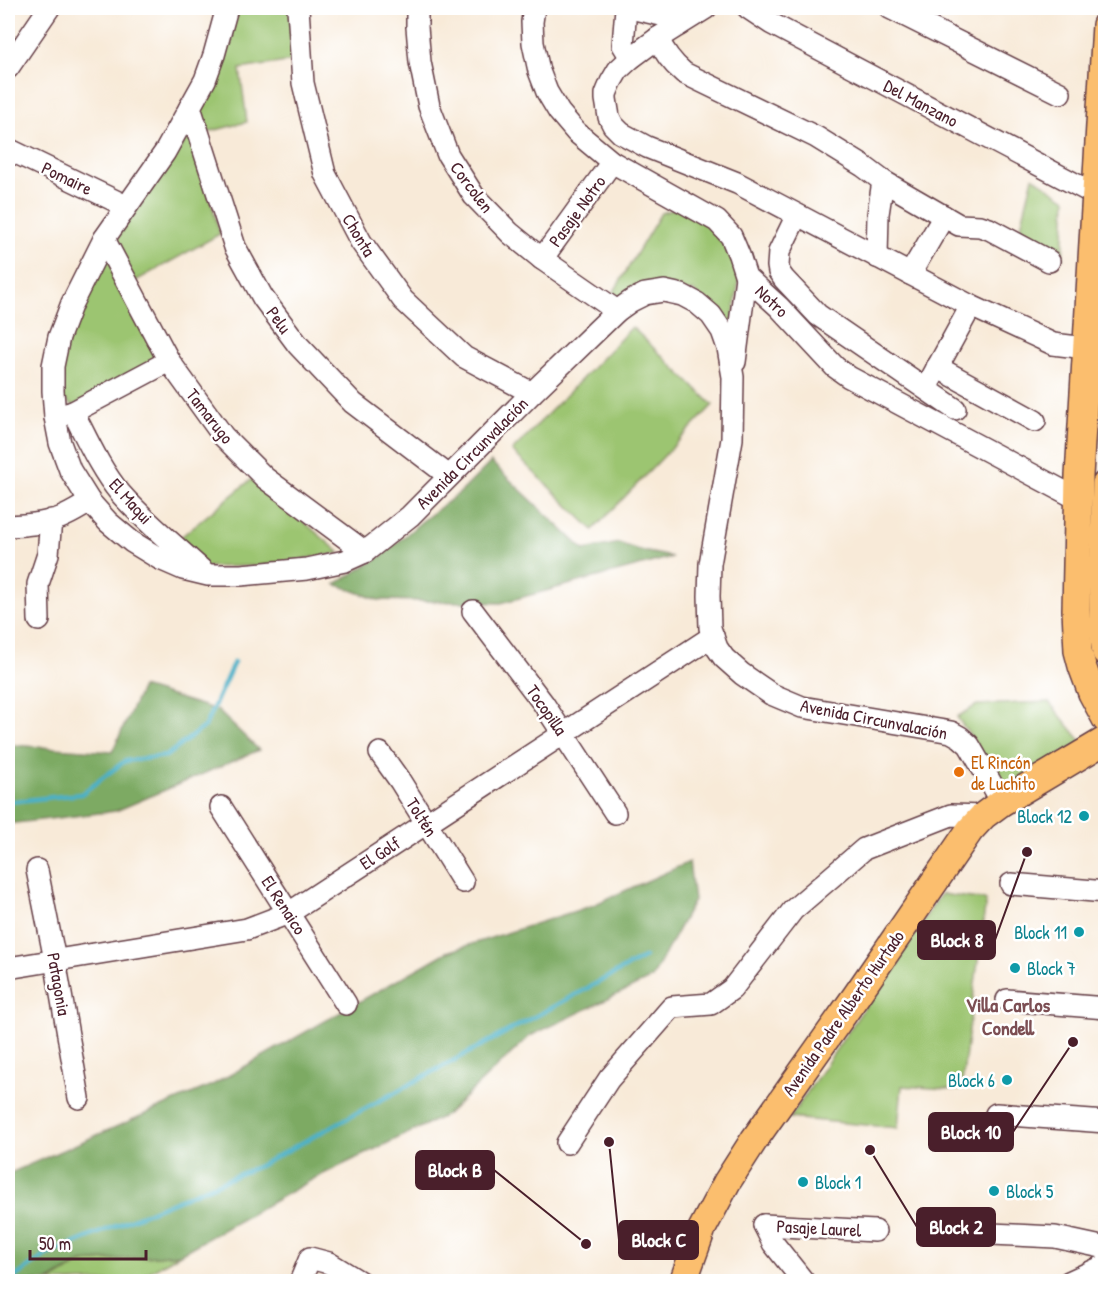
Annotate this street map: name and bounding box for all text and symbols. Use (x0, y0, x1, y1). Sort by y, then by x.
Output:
street label: Del Manzano (880, 73, 962, 133)
street label: Pomaire (38, 155, 96, 201)
street label: Corcolen (444, 156, 500, 218)
street label: Pasaje Notro (543, 170, 611, 252)
street label: Chonta (336, 209, 382, 261)
street label: Notro (750, 279, 794, 323)
street label: Pelu (261, 301, 297, 339)
street label: Tamarugo (180, 383, 240, 449)
street label: Avenida Circunvalación (410, 391, 534, 515)
street label: El Maqui (104, 472, 158, 530)
street label: Tocopilla (521, 680, 573, 740)
street label: Avenida Circunvalación (798, 692, 950, 746)
place label: El Rincón de Luchito (971, 750, 1035, 796)
marker: El Rincón de Luchito (952, 765, 966, 779)
street label: Toltén (400, 793, 444, 841)
place label: Block 12 (1017, 804, 1073, 829)
marker: Block 12 (1077, 809, 1091, 823)
street label: El Golf (355, 830, 406, 875)
street label: El Renaico (256, 871, 312, 939)
place label: Block 11 (1014, 920, 1067, 945)
callout: Block 8 (918, 921, 995, 959)
street label: Avenida Padre Alberto Hurtado (776, 925, 910, 1101)
marker: Block 11 (1072, 925, 1086, 939)
text: Block 8 (931, 926, 984, 953)
street label: Patagonia (41, 951, 77, 1017)
place label: Block 7 (1027, 956, 1076, 981)
marker: Block 7 (1008, 961, 1022, 975)
district label: Villa Carlos Condell (966, 991, 1050, 1041)
place label: Block 6 (948, 1068, 995, 1093)
marker: Block 6 (1000, 1073, 1014, 1087)
callout: Block 10 (929, 1113, 1013, 1151)
text: Block 10 (941, 1118, 1001, 1145)
callout: Block B (416, 1151, 494, 1189)
text: Block B (428, 1156, 482, 1183)
place label: Block 1 (815, 1170, 861, 1195)
marker: Block 1 (796, 1175, 810, 1189)
place label: Block 5 (1006, 1179, 1054, 1204)
marker: Block 5 (987, 1184, 1001, 1198)
callout: Block 2 (917, 1208, 995, 1246)
street label: Pasaje Laurel (776, 1213, 862, 1243)
text: Block 2 (929, 1213, 983, 1240)
callout: Block C (619, 1221, 698, 1259)
scale bar (30, 1223, 146, 1261)
text: Block C (631, 1226, 687, 1253)
text: 50 m (39, 1231, 71, 1256)

